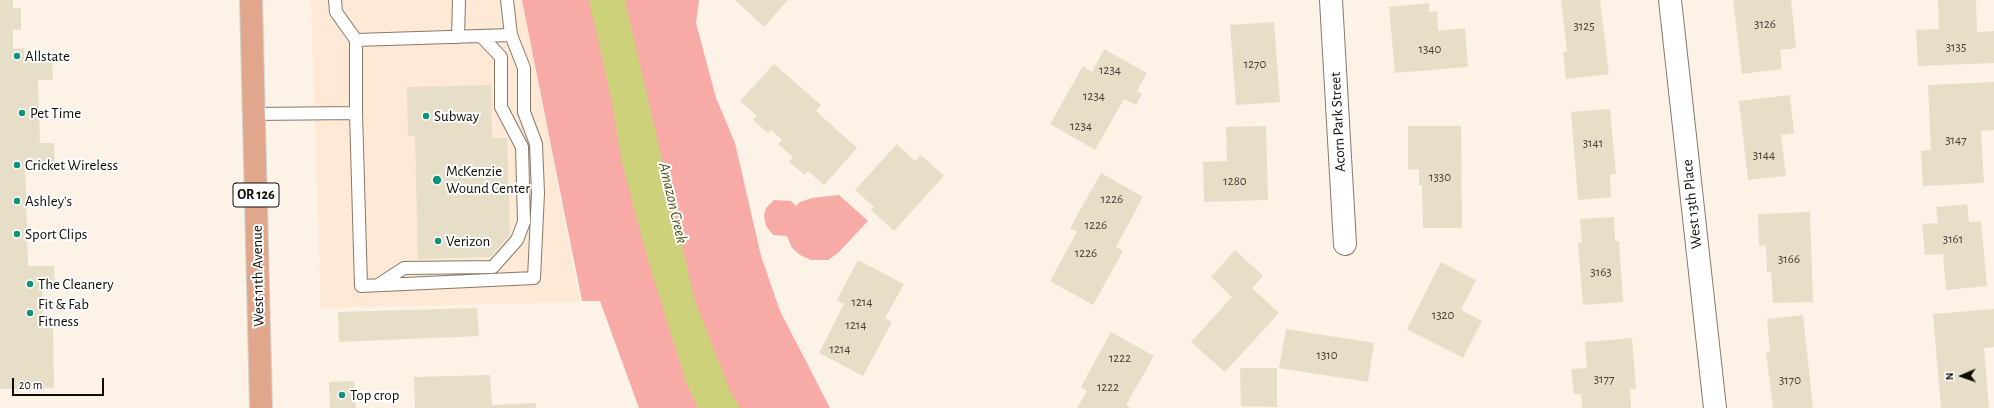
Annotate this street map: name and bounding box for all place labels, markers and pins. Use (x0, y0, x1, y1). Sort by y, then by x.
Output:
place label: Allstate (25, 47, 70, 65)
marker: Allstate (12, 51, 22, 61)
place label: Pet Time (30, 104, 81, 122)
place label: Subway (434, 107, 479, 125)
marker: Pet Time (17, 108, 27, 118)
marker: Subway (421, 111, 431, 121)
place label: Cricket Wireless (25, 156, 118, 174)
marker: Cricket Wireless (12, 160, 22, 170)
place label: McKenzie Wound Center (446, 162, 530, 197)
marker: McKenzie Wound Center (431, 174, 443, 186)
place label: Ashley's (25, 192, 72, 210)
marker: Ashley's (12, 196, 22, 206)
place label: Sport Clips (25, 225, 87, 243)
marker: Sport Clips (12, 229, 22, 239)
place label: Verizon (446, 232, 490, 250)
marker: Verizon (433, 236, 443, 246)
place label: The Cleanery (38, 275, 114, 293)
marker: The Cleanery (25, 279, 35, 289)
place label: Fit & Fab Fitness (38, 295, 89, 330)
marker: Fit & Fab Fitness (25, 308, 35, 318)
place label: Top crop (350, 386, 399, 404)
marker: Top crop (337, 390, 347, 400)

